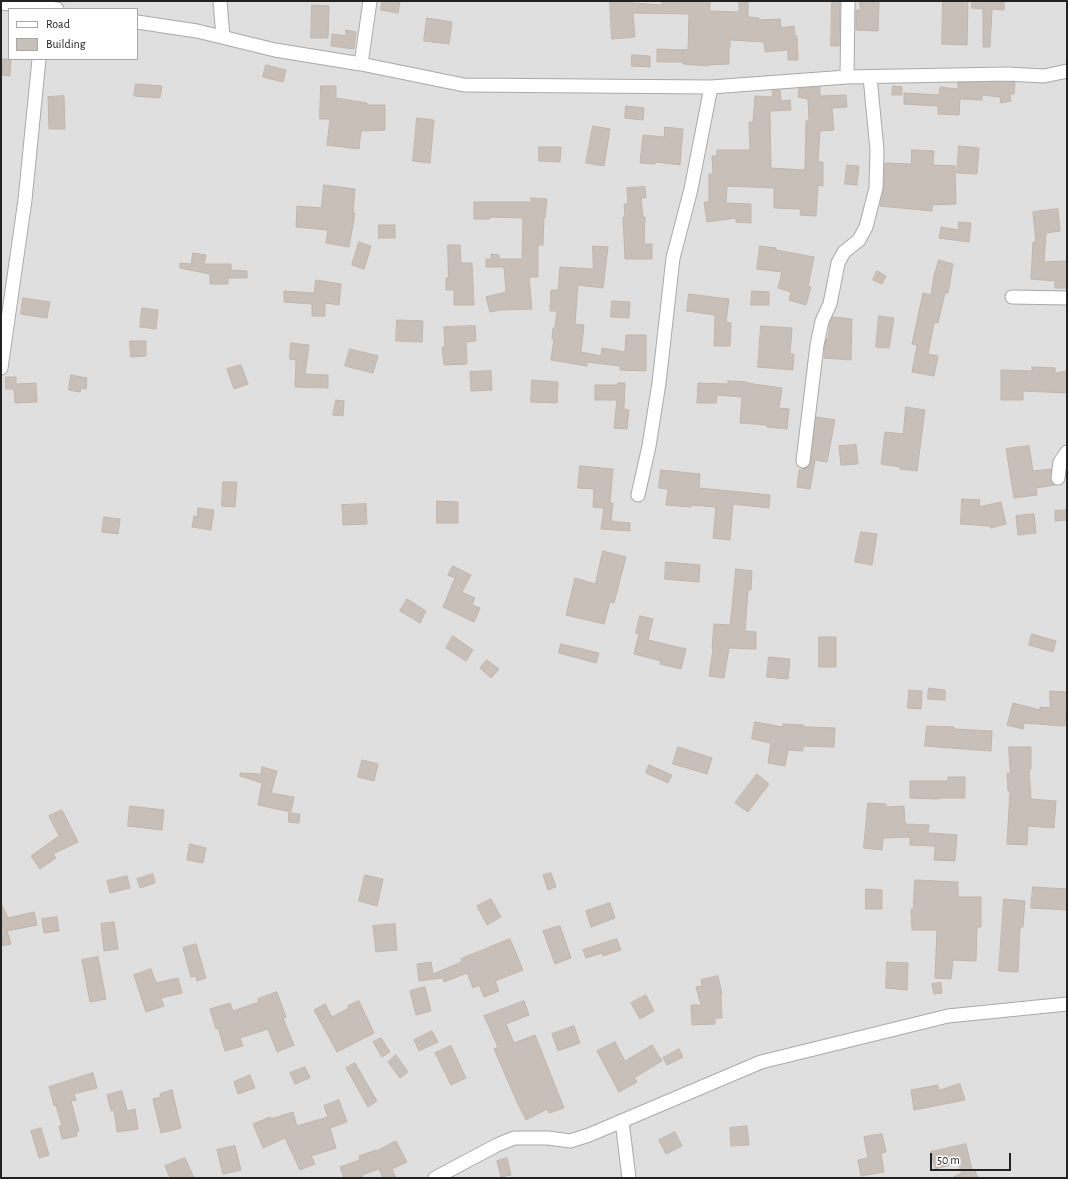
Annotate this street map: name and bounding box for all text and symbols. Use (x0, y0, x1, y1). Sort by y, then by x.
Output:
legend (8, 8, 138, 60)
text: Road (46, 18, 70, 30)
text: Building (46, 38, 86, 50)
scale bar (932, 1145, 1013, 1171)
text: 50 m (937, 1154, 960, 1166)

